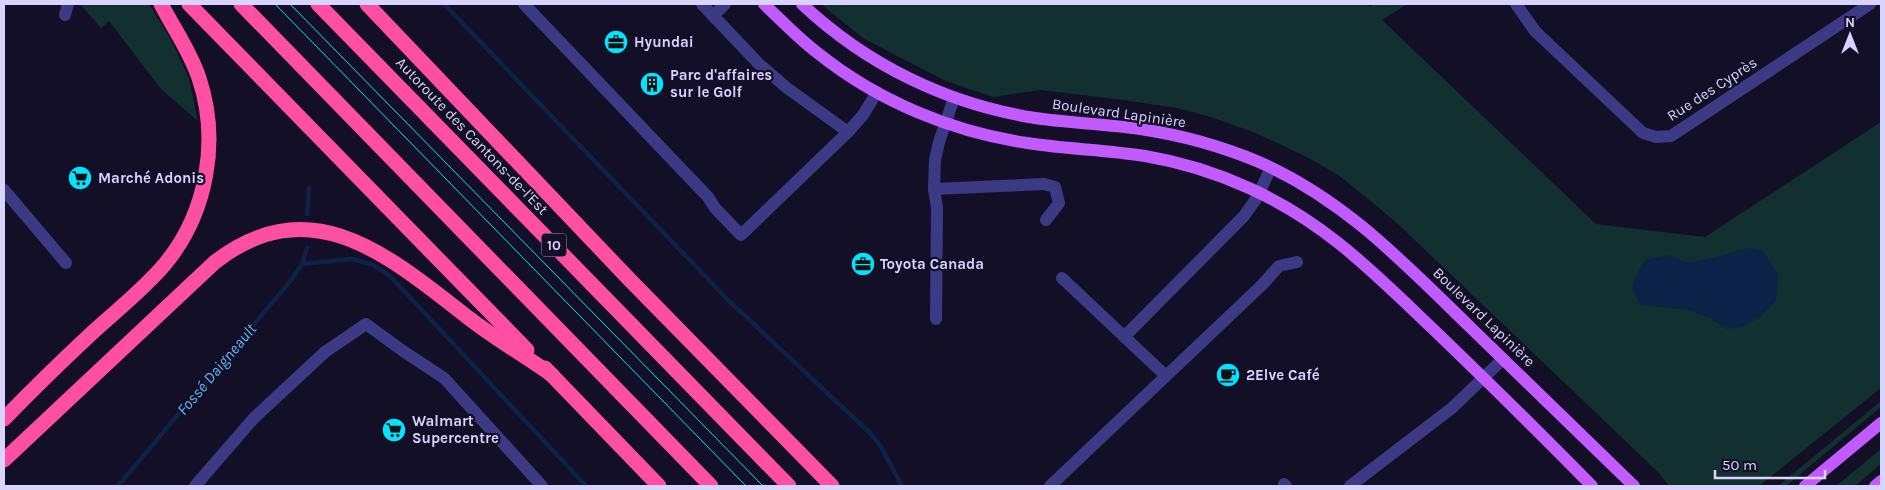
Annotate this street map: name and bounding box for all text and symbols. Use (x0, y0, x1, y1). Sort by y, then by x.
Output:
north arrow (1825, 10, 1875, 60)
text: N (1845, 14, 1855, 31)
office icon: Hyundai (603, 29, 629, 55)
place label: Hyundai (634, 33, 694, 51)
street label: Rue des Cyprès (1664, 53, 1760, 125)
street label: Autoroute des Cantons-de-l'Est (392, 54, 552, 219)
place label: Parc d'affaires sur le Golf (670, 66, 772, 101)
building icon: Parc d'affaires sur le Golf (639, 71, 665, 97)
street label: Boulevard Lapinière (1051, 95, 1187, 131)
supermarket icon: Marché Adonis (67, 165, 93, 191)
place label: Marché Adonis (98, 169, 204, 187)
road number: 10 (542, 234, 566, 256)
office icon: Toyota Canada (850, 251, 876, 277)
place label: Toyota Canada (880, 255, 984, 273)
street label: Boulevard Lapinière (1429, 264, 1539, 370)
water label: Fossé Daigneault (173, 319, 260, 419)
cafe icon: 2Elve Café (1215, 362, 1241, 388)
place label: 2Elve Café (1246, 366, 1320, 384)
place label: Walmart Supercentre (412, 412, 499, 447)
supermarket icon: Walmart Supercentre (381, 417, 407, 443)
scale bar (1715, 448, 1825, 480)
text: 50 m (1722, 456, 1757, 474)

